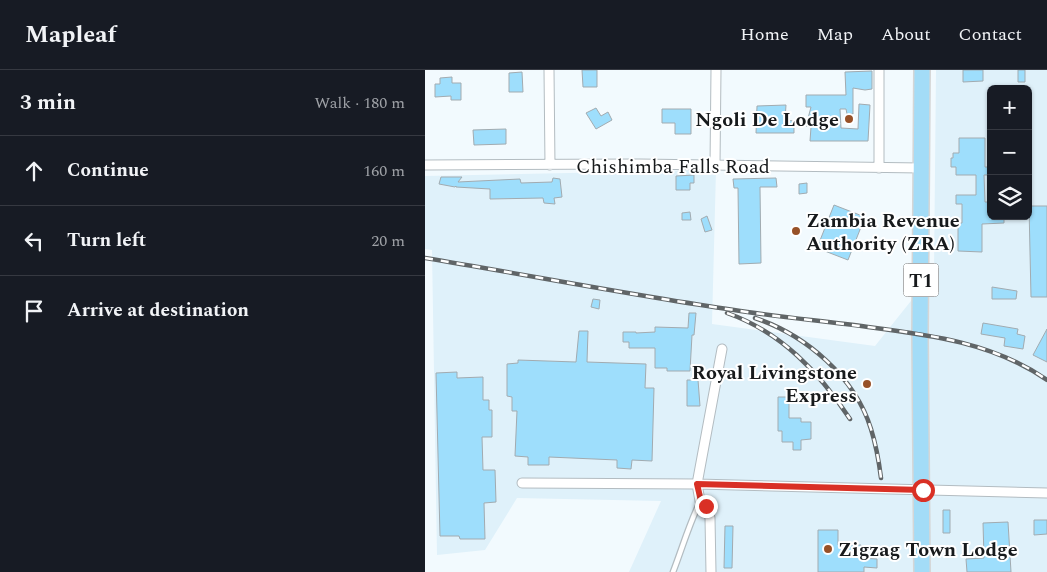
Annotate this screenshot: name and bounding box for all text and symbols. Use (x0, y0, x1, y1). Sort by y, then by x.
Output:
text: Mapleaf (25, 17, 116, 53)
text: Home (740, 21, 789, 48)
text: Map (817, 21, 853, 48)
text: About (881, 21, 931, 48)
text: Contact (959, 21, 1022, 48)
map controls (987, 85, 1032, 220)
button: + (987, 85, 1032, 130)
text: 3 min (20, 87, 76, 119)
text: Walk · 180 m (314, 91, 405, 115)
place label: Ngoli De Lodge (695, 105, 839, 135)
marker: Ngoli De Lodge (843, 113, 855, 125)
button: − (987, 130, 1032, 175)
street label: Chishimba Falls Road (576, 152, 770, 182)
text: Continue (67, 156, 149, 185)
icon: ahead (20, 157, 48, 185)
text: 160 m (363, 159, 405, 183)
button: layers (987, 175, 1032, 220)
place label: Zambia Revenue Authority (ZRA) (806, 206, 960, 259)
marker: Zambia Revenue Authority (ZRA) (790, 225, 802, 237)
text: Turn left (67, 226, 146, 255)
icon: left (20, 227, 48, 255)
text: 20 m (371, 229, 405, 253)
road number: T1 (903, 264, 939, 296)
text: Arrive at destination (67, 296, 249, 325)
icon: arrive (20, 297, 48, 325)
place label: Royal Livingstone Express (692, 358, 857, 411)
marker: Royal Livingstone Express (861, 378, 873, 390)
route start (912, 479, 935, 502)
route end (695, 495, 718, 518)
place label: Zigzag Town Lodge (838, 535, 1018, 565)
marker: Zigzag Town Lodge (822, 543, 834, 555)

